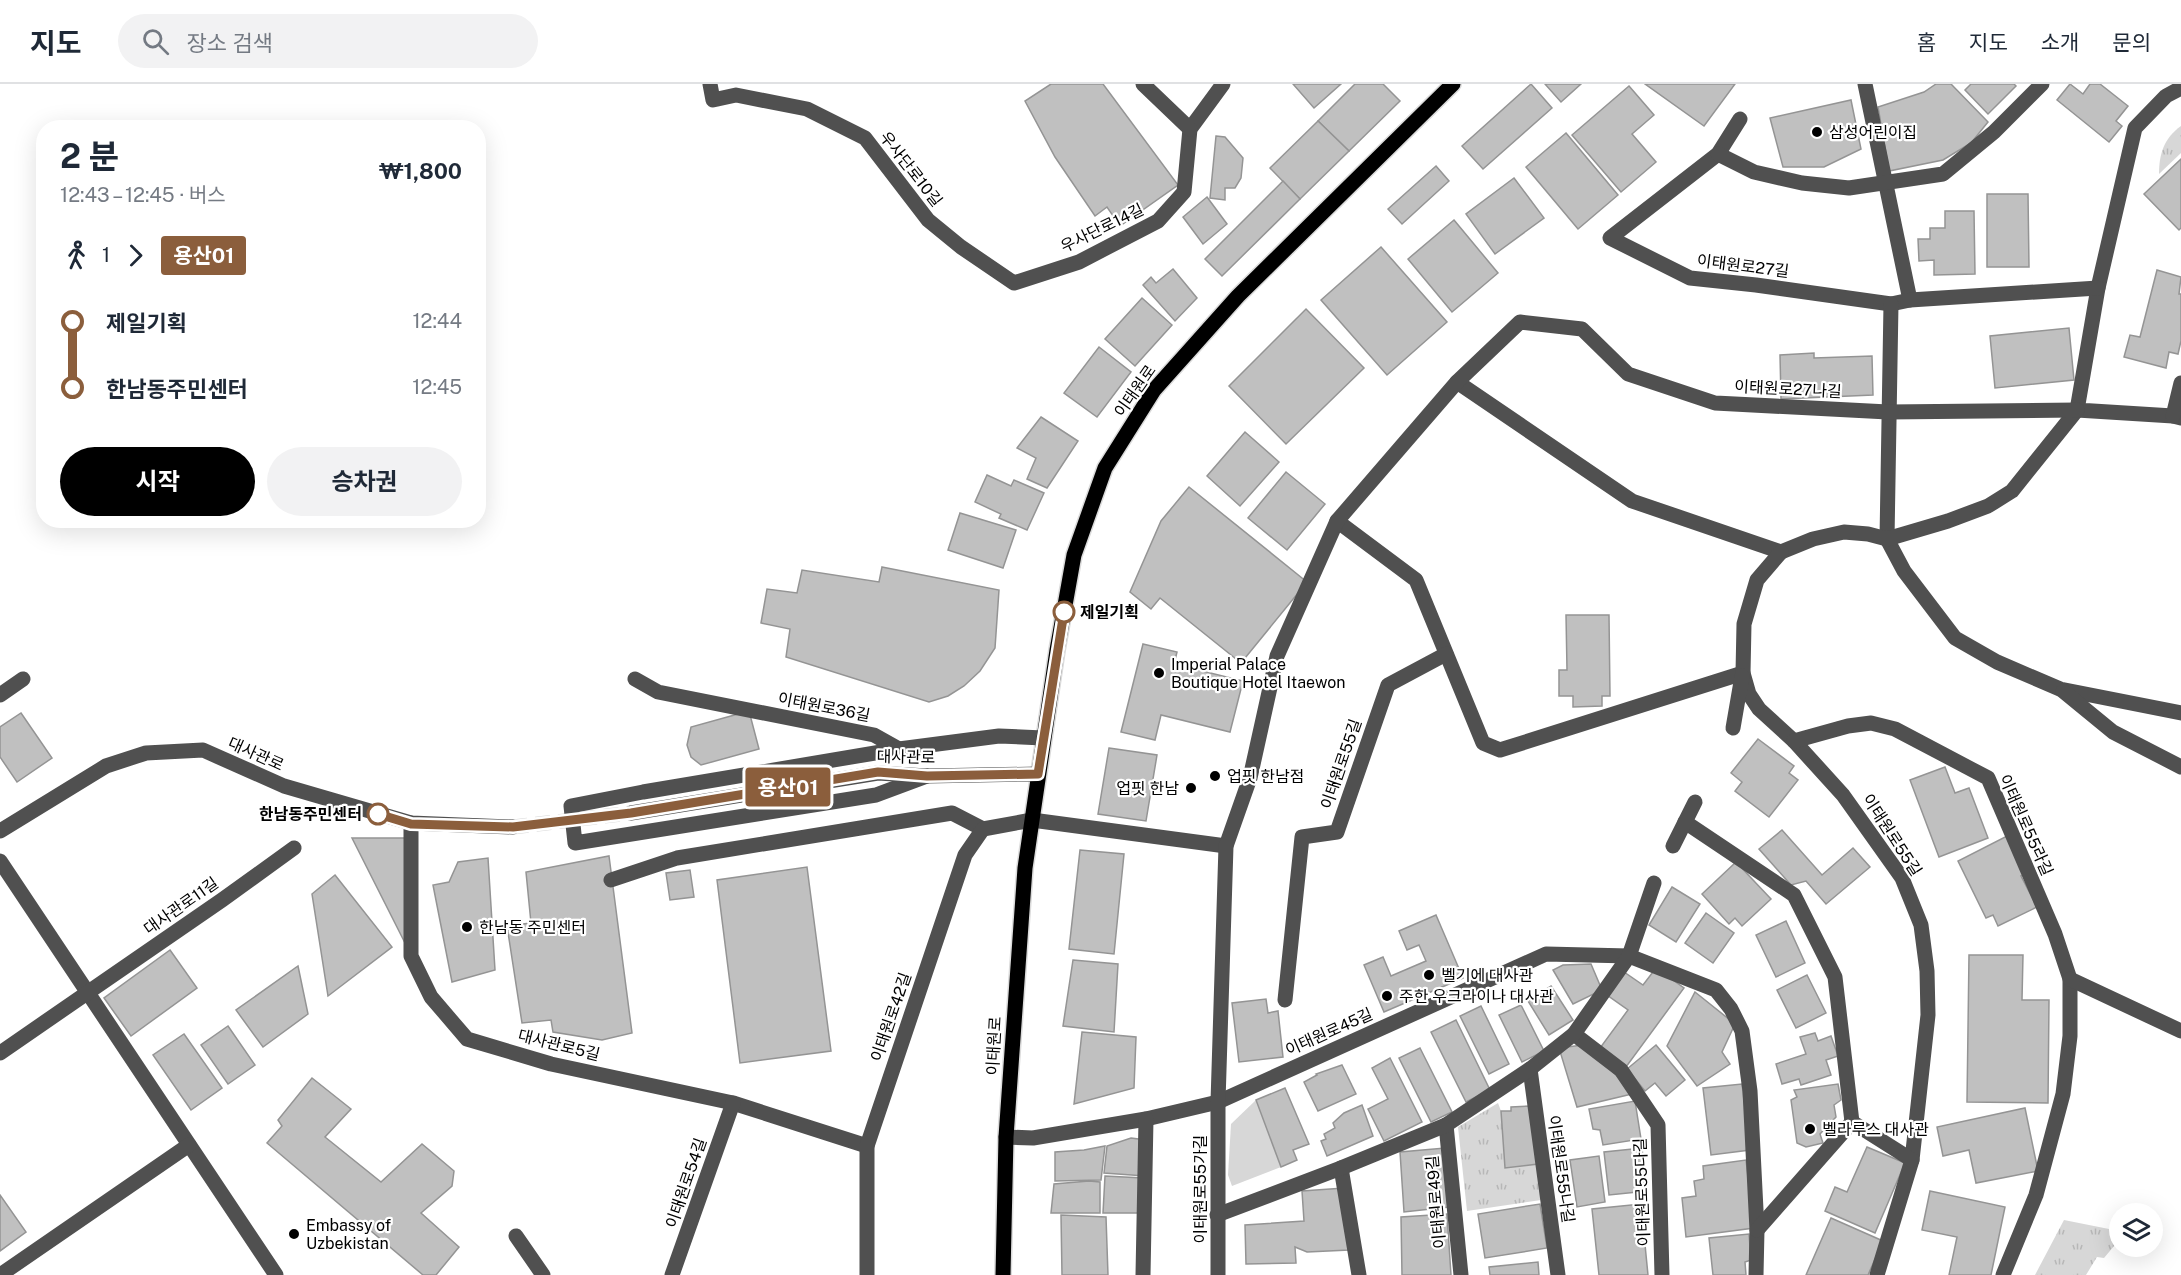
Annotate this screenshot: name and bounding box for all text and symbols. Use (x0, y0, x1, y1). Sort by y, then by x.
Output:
search box (118, 14, 538, 68)
icon: search (139, 25, 172, 58)
text: 지도 (30, 26, 82, 59)
text: 장소 검색 (187, 30, 273, 56)
text: 홈 (1917, 30, 1936, 55)
text: 지도 (1969, 30, 2008, 55)
text: 소개 (2041, 30, 2079, 55)
text: 문의 (2112, 30, 2151, 55)
place label: 삼성어린이집 (1829, 123, 1917, 142)
marker: 삼성어린이집 (1810, 125, 1824, 139)
street label: 우사단로10길 (876, 128, 946, 210)
text: 2 분 (60, 137, 119, 175)
text: ₩1,800 (379, 158, 462, 184)
text: 12:43 – 12:45 · 버스 (60, 183, 226, 207)
street label: 우사단로14길 (1057, 200, 1147, 256)
icon: walk (60, 239, 93, 272)
icon: forward (119, 239, 152, 272)
text: 1 (102, 243, 110, 267)
text: 용산01 (173, 243, 234, 268)
street label: 이태원로27길 (1696, 251, 1790, 281)
text: 12:44 (412, 309, 462, 333)
text: 제일기획 (106, 310, 187, 336)
street label: 이태원로 (1110, 361, 1160, 421)
text: 12:45 (412, 375, 462, 399)
text: 한남동주민센터 (106, 376, 248, 402)
street label: 이태원로27나길 (1734, 377, 1842, 401)
button: 시작 (60, 447, 255, 516)
button: 승차권 (267, 447, 462, 516)
marker: 제일기획 (1053, 601, 1075, 623)
place label: 제일기획 (1080, 603, 1139, 622)
place label: Imperial Palace Boutique Hotel Itaewon (1171, 655, 1346, 692)
marker: Imperial Palace Boutique Hotel Itaewon (1152, 666, 1166, 680)
street label: 이태원로36길 (776, 689, 872, 725)
street label: 이태원로55길 (1317, 716, 1365, 812)
street label: 대사관로 (225, 733, 287, 775)
street label: 대사관로 (876, 747, 936, 767)
place label: 업핏 한남점 (1227, 767, 1305, 786)
line badge: 용산01 (746, 768, 830, 806)
marker: 업핏 한남점 (1208, 769, 1222, 783)
street label: 이태원로55라길 (1995, 771, 2057, 879)
text: 용산01 (757, 775, 819, 800)
place label: 업핏 한남 (1116, 779, 1179, 798)
marker: 업핏 한남 (1184, 781, 1198, 795)
street label: 이태원로55길 (1858, 790, 1926, 880)
marker: 한남동주민센터 (367, 803, 389, 825)
place label: 한남동주민센터 (259, 805, 362, 824)
street label: 대사관로11길 (140, 873, 222, 939)
place label: 한남동 주민센터 (479, 918, 586, 937)
marker: 한남동 주민센터 (460, 920, 474, 934)
place label: 벨기에 대사관 (1441, 966, 1533, 985)
marker: 벨기에 대사관 (1422, 968, 1436, 982)
street label: 이태원로42길 (867, 970, 915, 1064)
place label: 주한 우크라이나 대사관 (1399, 987, 1554, 1006)
marker: 주한 우크라이나 대사관 (1380, 989, 1394, 1003)
street label: 이태원로45길 (1282, 1004, 1376, 1060)
street label: 이태원로 (983, 1016, 1005, 1076)
street label: 대사관로5길 (516, 1026, 602, 1064)
street label: 이태원로55나길 (1544, 1114, 1578, 1224)
place label: 벨라루스 대사관 (1822, 1120, 1929, 1139)
marker: 벨라루스 대사관 (1803, 1122, 1817, 1136)
street label: 이태원로55가길 (1191, 1135, 1210, 1243)
street label: 이태원로54길 (662, 1136, 710, 1230)
street label: 이태원로55다길 (1631, 1137, 1653, 1247)
street label: 이태원로49길 (1422, 1155, 1450, 1249)
map controls (2109, 1203, 2163, 1257)
button: layers (2109, 1203, 2163, 1257)
place label: Embassy of Uzbekistan (306, 1216, 391, 1253)
marker: Embassy of Uzbekistan (287, 1227, 301, 1241)

